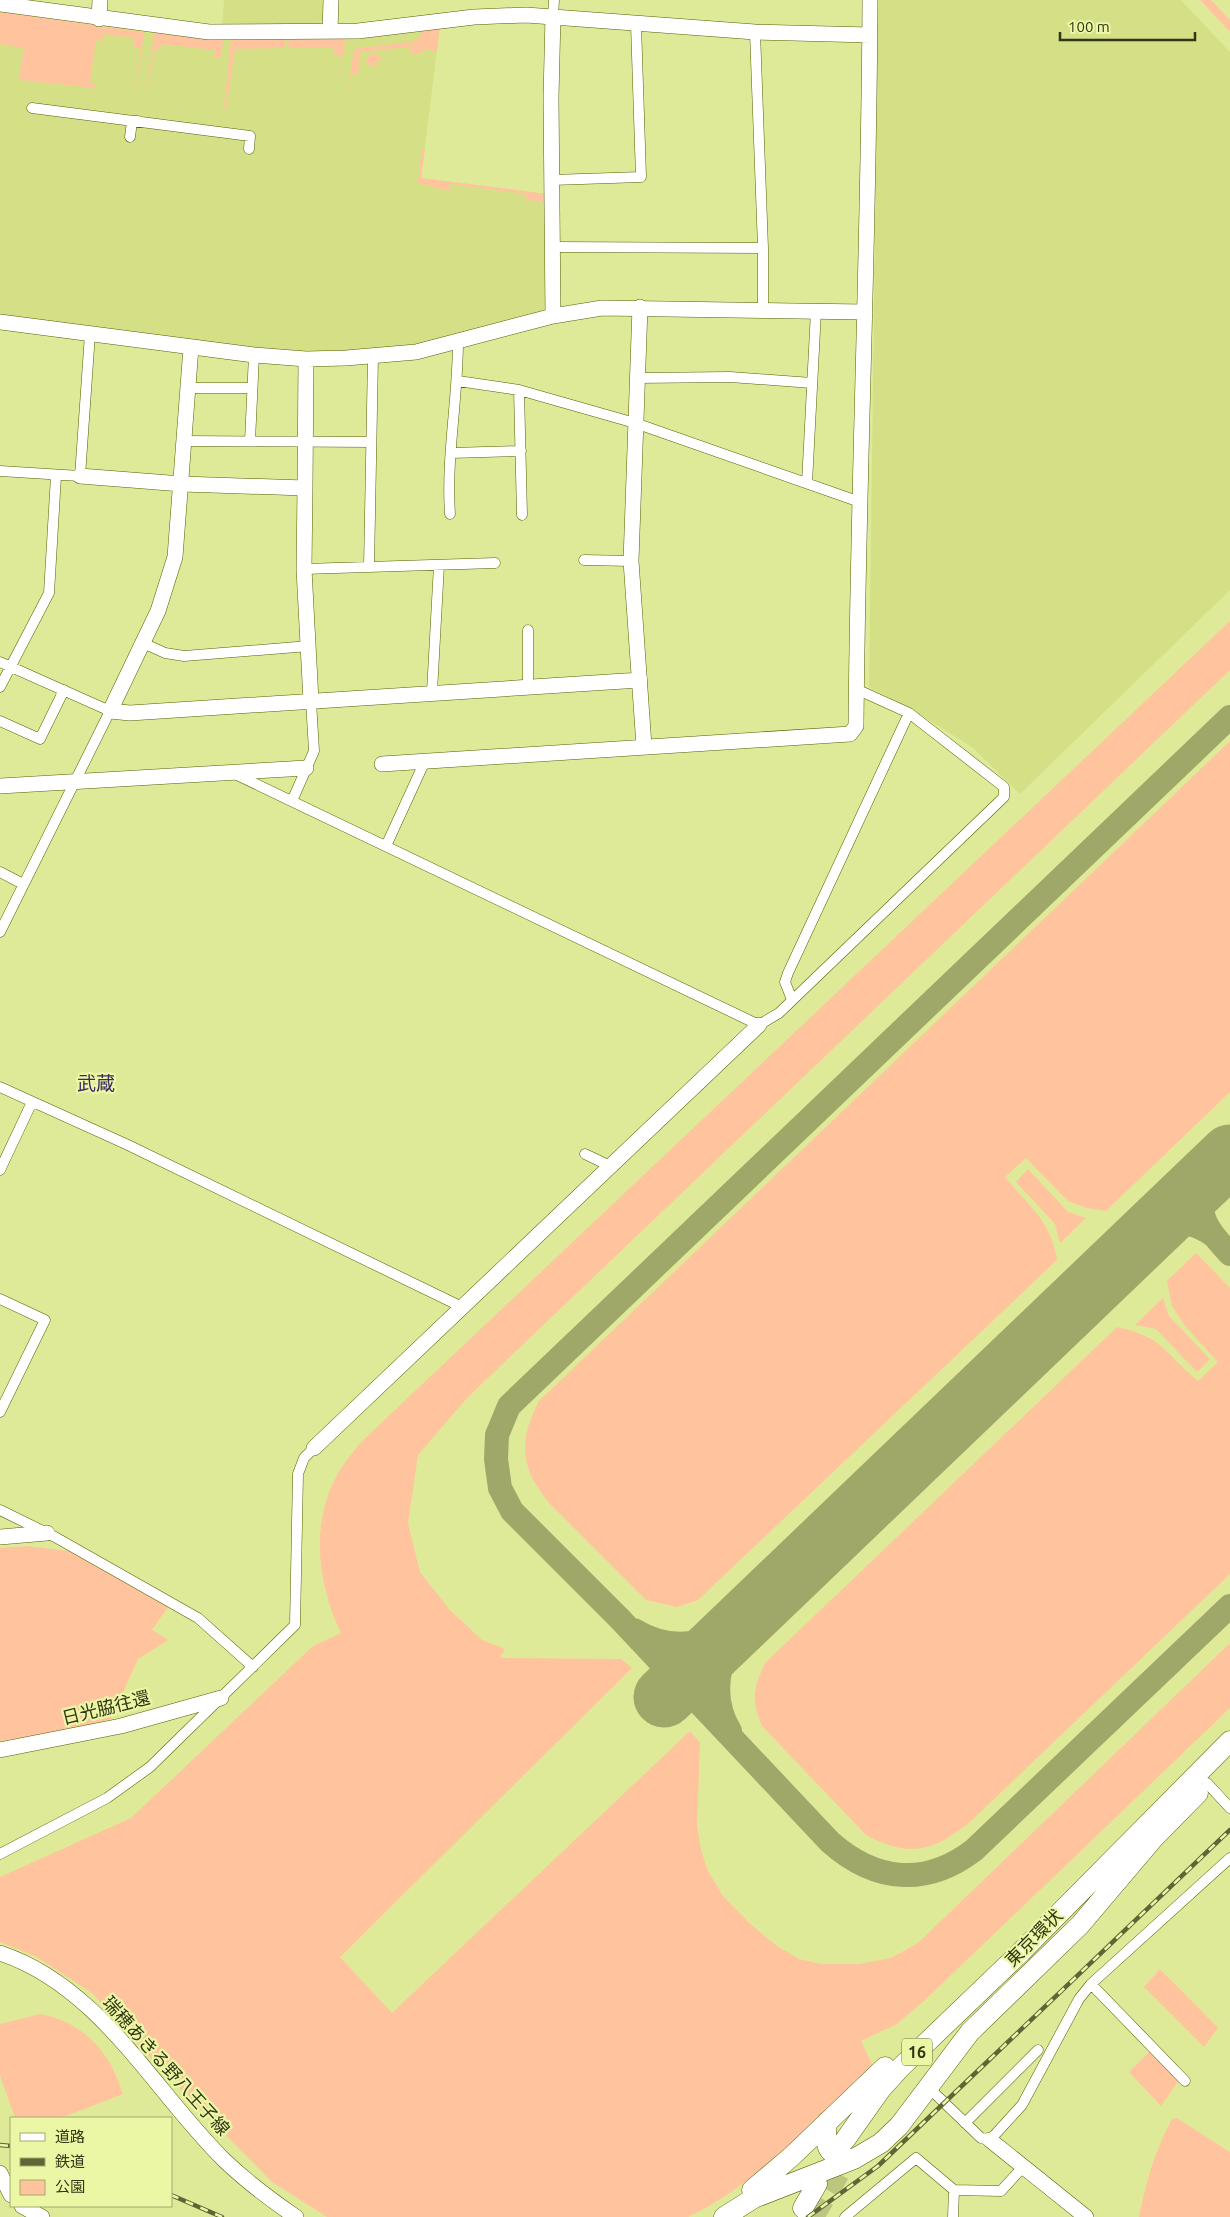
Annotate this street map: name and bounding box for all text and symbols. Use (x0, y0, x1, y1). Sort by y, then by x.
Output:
scale bar (1060, 10, 1195, 42)
text: 100 m (1068, 18, 1110, 35)
district label: 武蔵 (77, 1072, 115, 1094)
street label: 日光脇往還 (60, 1686, 152, 1728)
street label: 東京環状 (1001, 1905, 1066, 1970)
street label: 瑞穂あきる野八王子線 (99, 1992, 234, 2139)
road number: 16 (902, 2038, 932, 2066)
legend (10, 2117, 172, 2207)
text: 道路 (55, 2128, 85, 2145)
text: 鉄道 (55, 2153, 85, 2170)
text: 公園 (55, 2178, 85, 2195)

